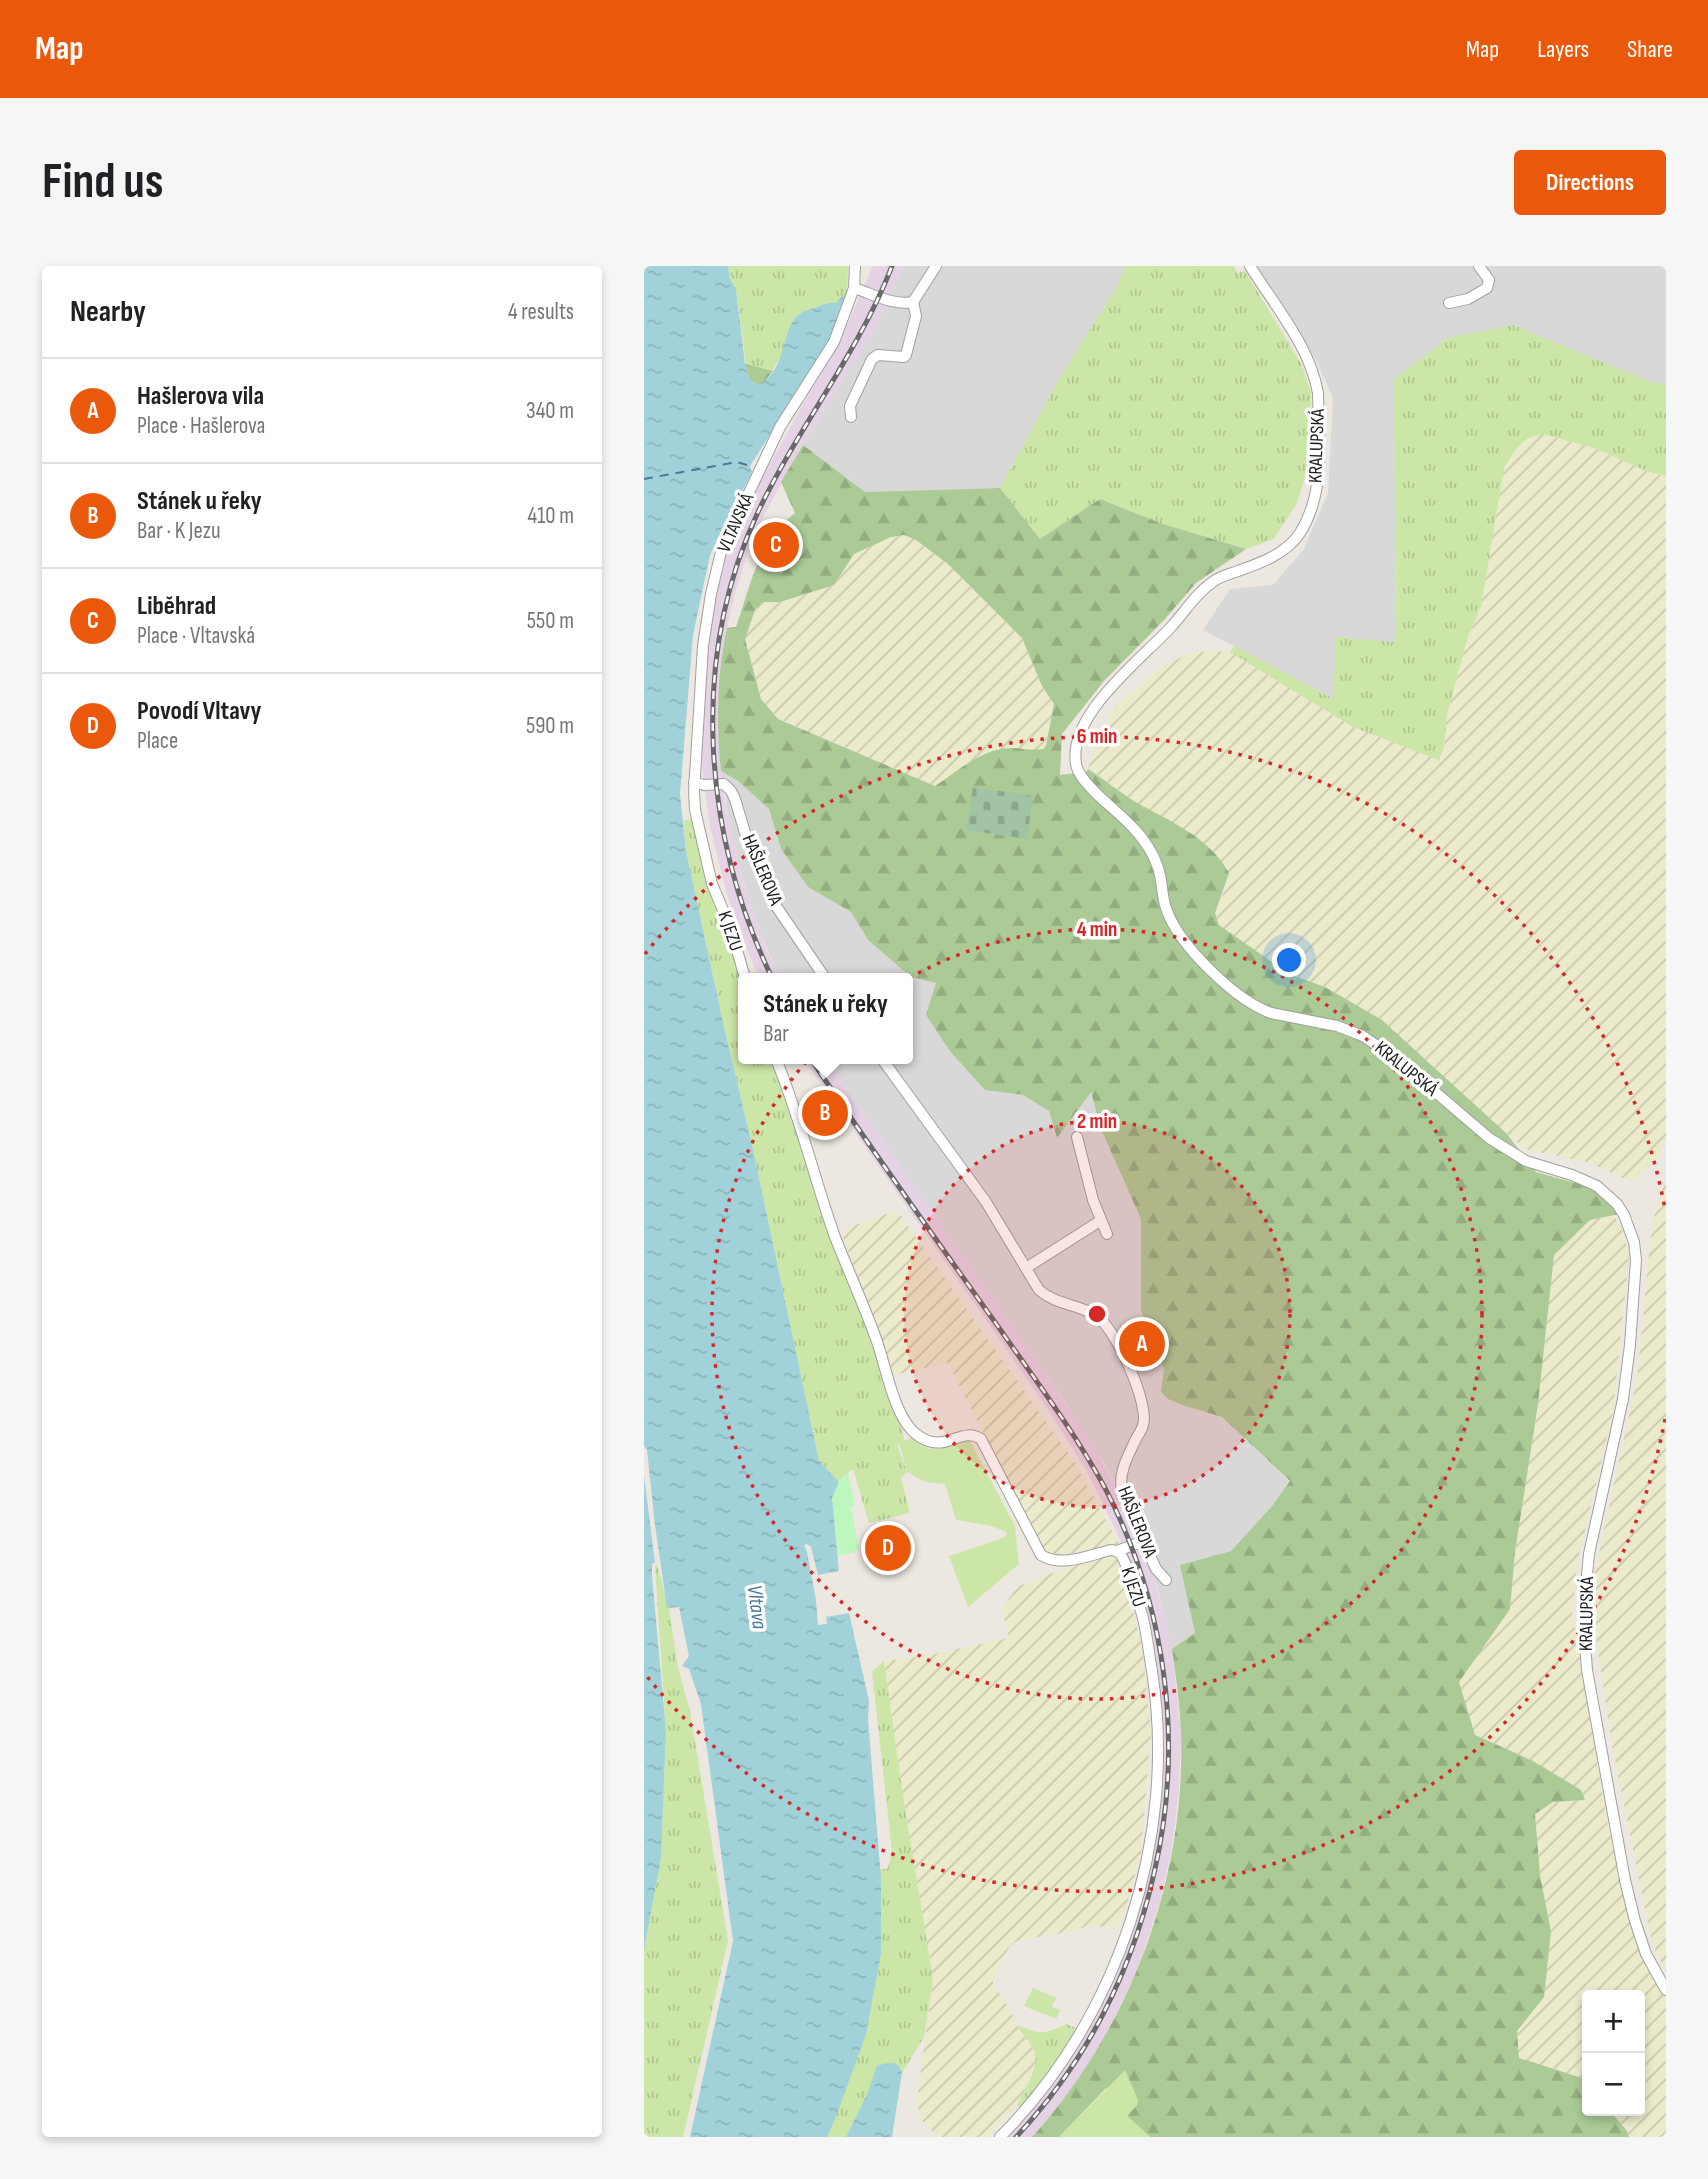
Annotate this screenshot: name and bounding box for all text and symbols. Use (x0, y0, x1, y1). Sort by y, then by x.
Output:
text: Map (35, 29, 84, 69)
text: Map (1466, 35, 1499, 64)
text: Layers (1537, 35, 1589, 64)
text: Share (1627, 35, 1673, 64)
button: Directions (1514, 150, 1666, 215)
text: Find us (42, 153, 164, 212)
text: Nearby (70, 294, 146, 330)
text: 4 results (508, 298, 574, 326)
text: Hašlerova vila (137, 381, 264, 412)
text: A (88, 397, 98, 425)
text: 340 m (526, 397, 574, 425)
street label: KRALUPSKÁ (1304, 408, 1330, 484)
text: Place · Hašlerova (137, 412, 265, 440)
text: Stánek u řeky (137, 486, 262, 517)
street label: VLTAVSKÁ (713, 489, 760, 556)
text: B (88, 502, 98, 530)
text: 410 m (528, 502, 574, 530)
text: Bar · K Jezu (137, 517, 221, 545)
pin: C (753, 519, 799, 571)
text: Liběhrad (137, 591, 216, 622)
text: C (87, 607, 99, 635)
text: 550 m (527, 607, 574, 635)
text: Place · Vltavská (137, 622, 255, 650)
text: Povodí Vltavy (137, 696, 261, 727)
text: D (87, 712, 99, 740)
text: 590 m (526, 712, 574, 740)
text: 6 min (1077, 724, 1117, 749)
text: Place (137, 727, 178, 755)
street label: HAŠLEROVA (737, 831, 788, 910)
street label: K JEZU (713, 908, 747, 954)
text: 4 min (1077, 917, 1117, 942)
your location (1272, 943, 1306, 977)
popup (738, 973, 913, 1064)
text: Stánek u řeky (763, 989, 888, 1020)
text: Bar (763, 1020, 789, 1048)
street label: KRALUPSKÁ (1370, 1037, 1443, 1102)
pin: B (802, 1087, 848, 1139)
text: 2 min (1077, 1109, 1117, 1134)
centre of rings (1085, 1302, 1109, 1326)
pin: A (1119, 1318, 1165, 1370)
street label: HAŠLEROVA (1112, 1483, 1162, 1562)
pin: D (865, 1522, 911, 1574)
street label: K JEZU (1116, 1564, 1150, 1610)
street label: KRALUPSKÁ (1575, 1576, 1599, 1651)
water label: Vltava (742, 1584, 772, 1631)
map controls (1582, 1990, 1645, 2116)
button: + (1582, 1990, 1645, 2053)
button: − (1582, 2053, 1645, 2116)

